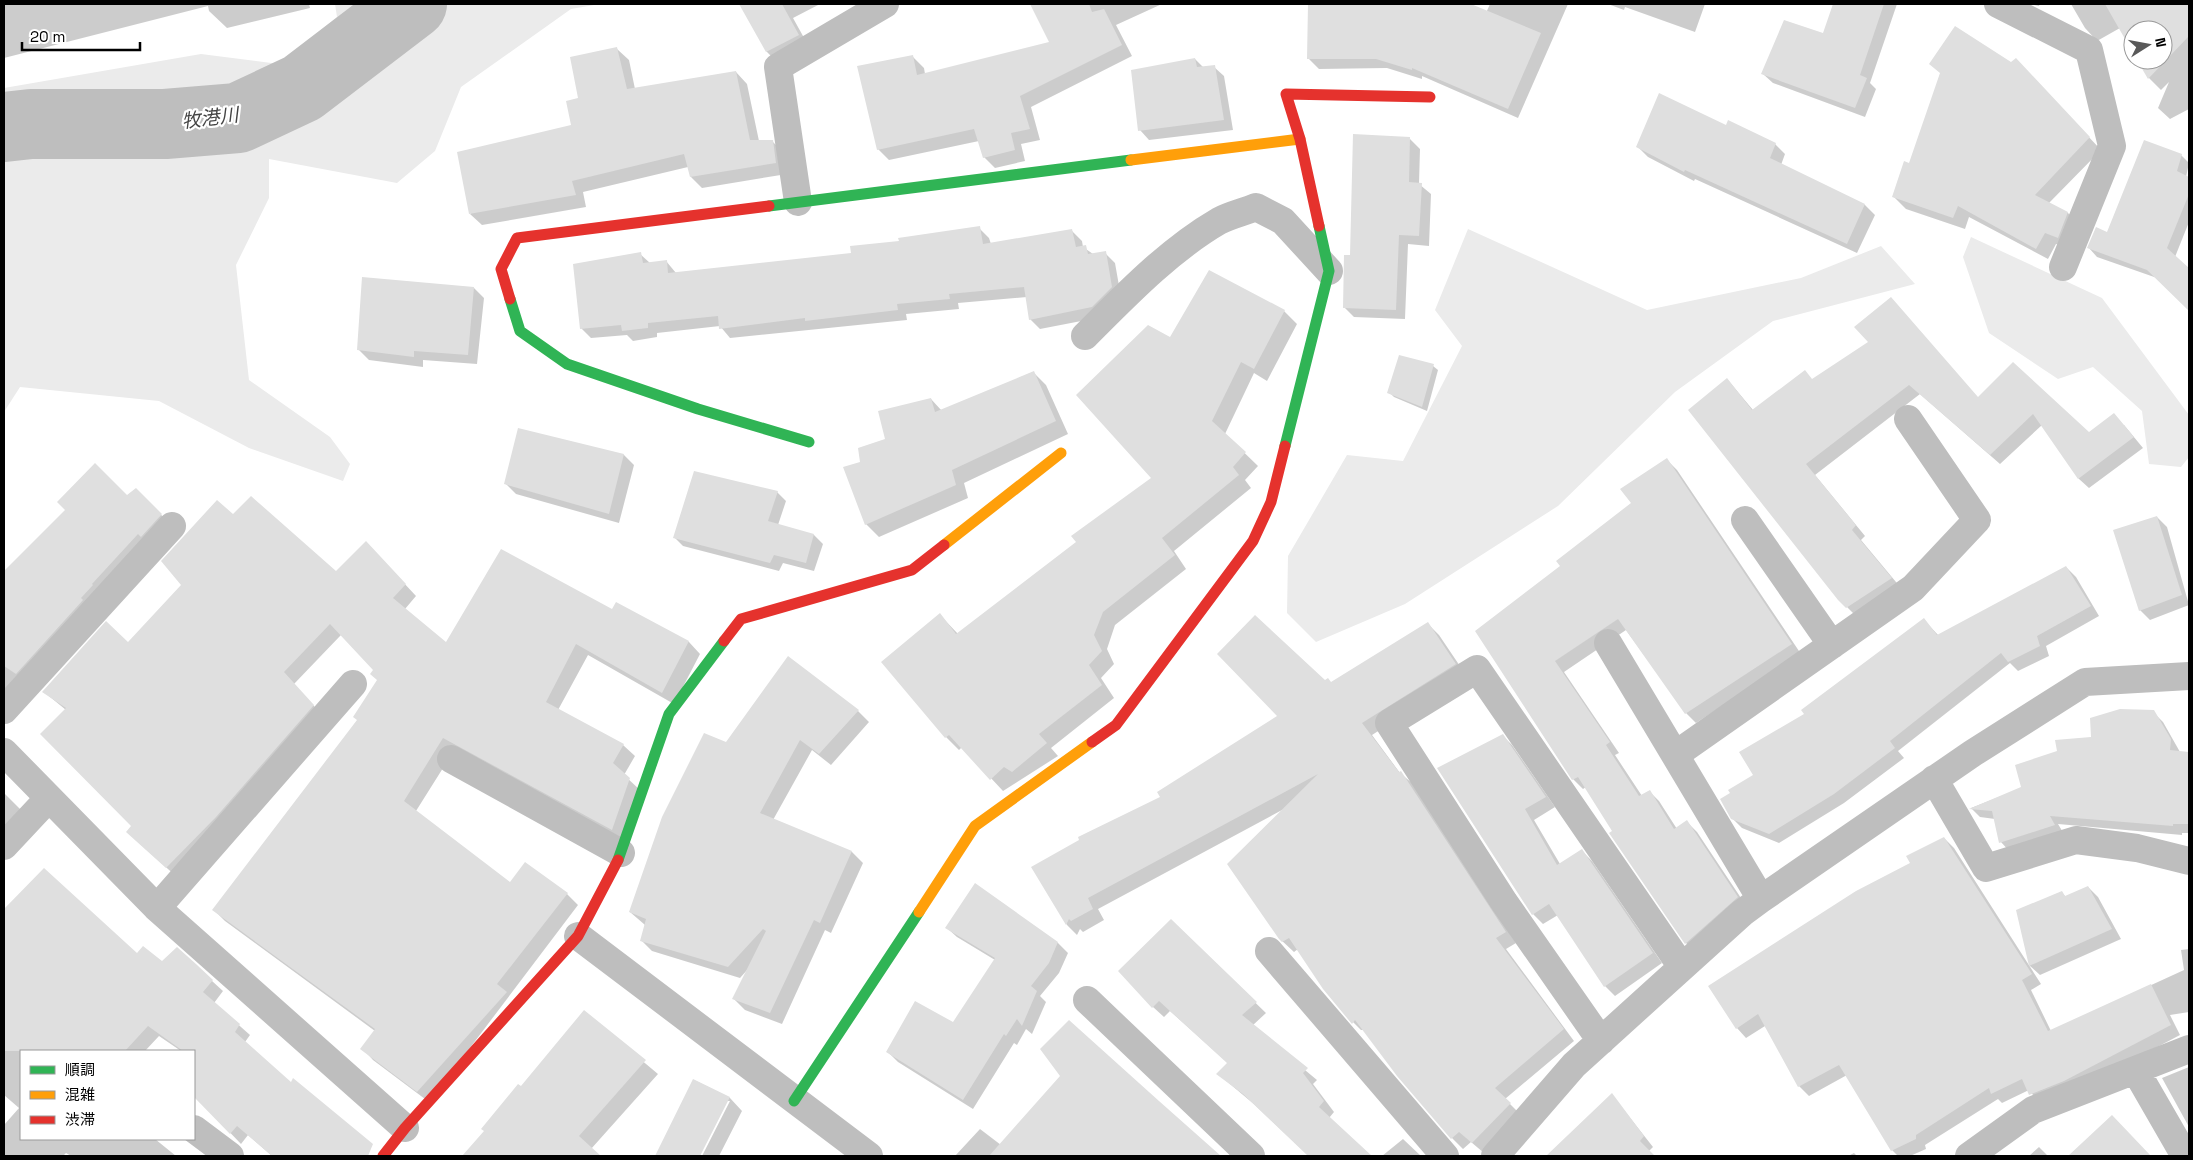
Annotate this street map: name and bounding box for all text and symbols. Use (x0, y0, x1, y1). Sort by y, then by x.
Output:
scale bar (22, 20, 140, 52)
north arrow (2123, 20, 2173, 70)
text: 20 m (30, 27, 65, 46)
text: N (2151, 36, 2170, 49)
water label: 牧港川 (180, 102, 242, 134)
legend (20, 1050, 195, 1140)
text: 順調 (65, 1060, 95, 1079)
text: 混雑 (65, 1085, 95, 1104)
text: 渋滞 (65, 1110, 95, 1129)

